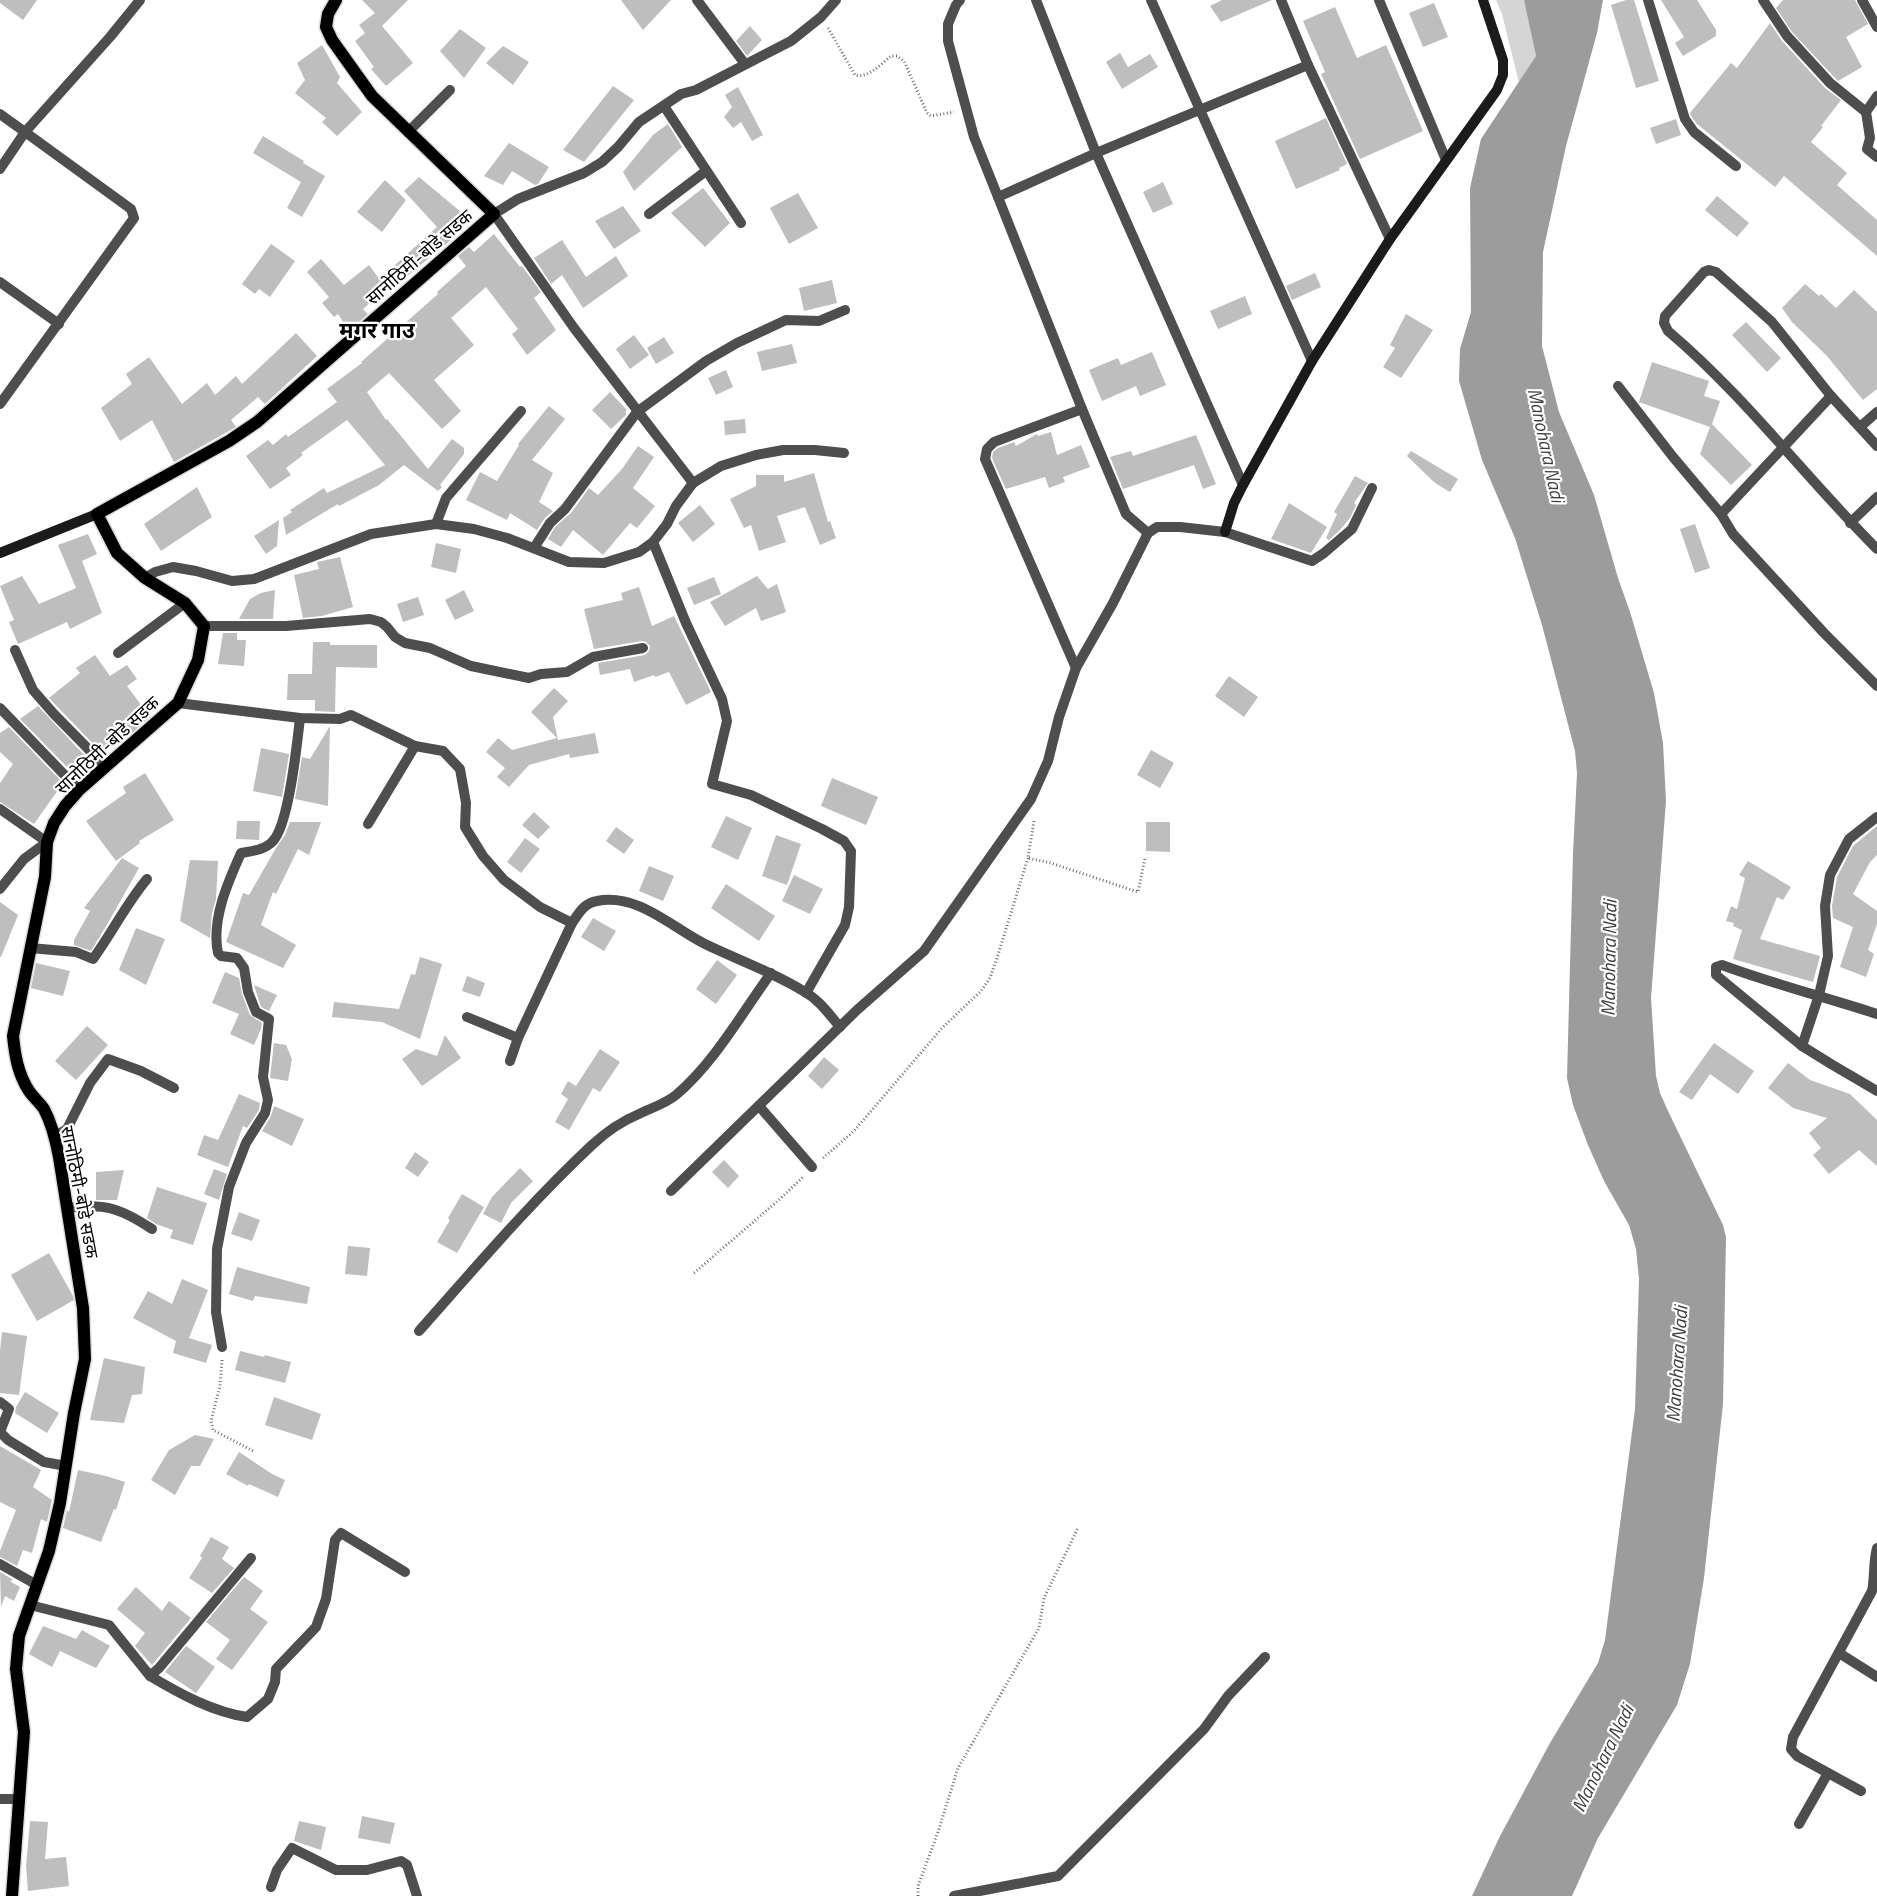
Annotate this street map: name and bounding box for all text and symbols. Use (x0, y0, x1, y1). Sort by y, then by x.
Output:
street label: सानोठिमी-बोडे सडक (360, 202, 479, 311)
district label: मगर गाउ (339, 313, 416, 347)
water label: Manohara Nadi (1521, 385, 1574, 507)
street label: सानोठिमी-बोडे सडक (49, 689, 166, 801)
water label: Manohara Nadi (1592, 898, 1624, 1016)
street label: सानोठिमी-बोडे सडक (54, 1124, 106, 1262)
water label: Manohara Nadi (1657, 1303, 1695, 1423)
water label: Manohara Nadi (1563, 1698, 1641, 1817)

